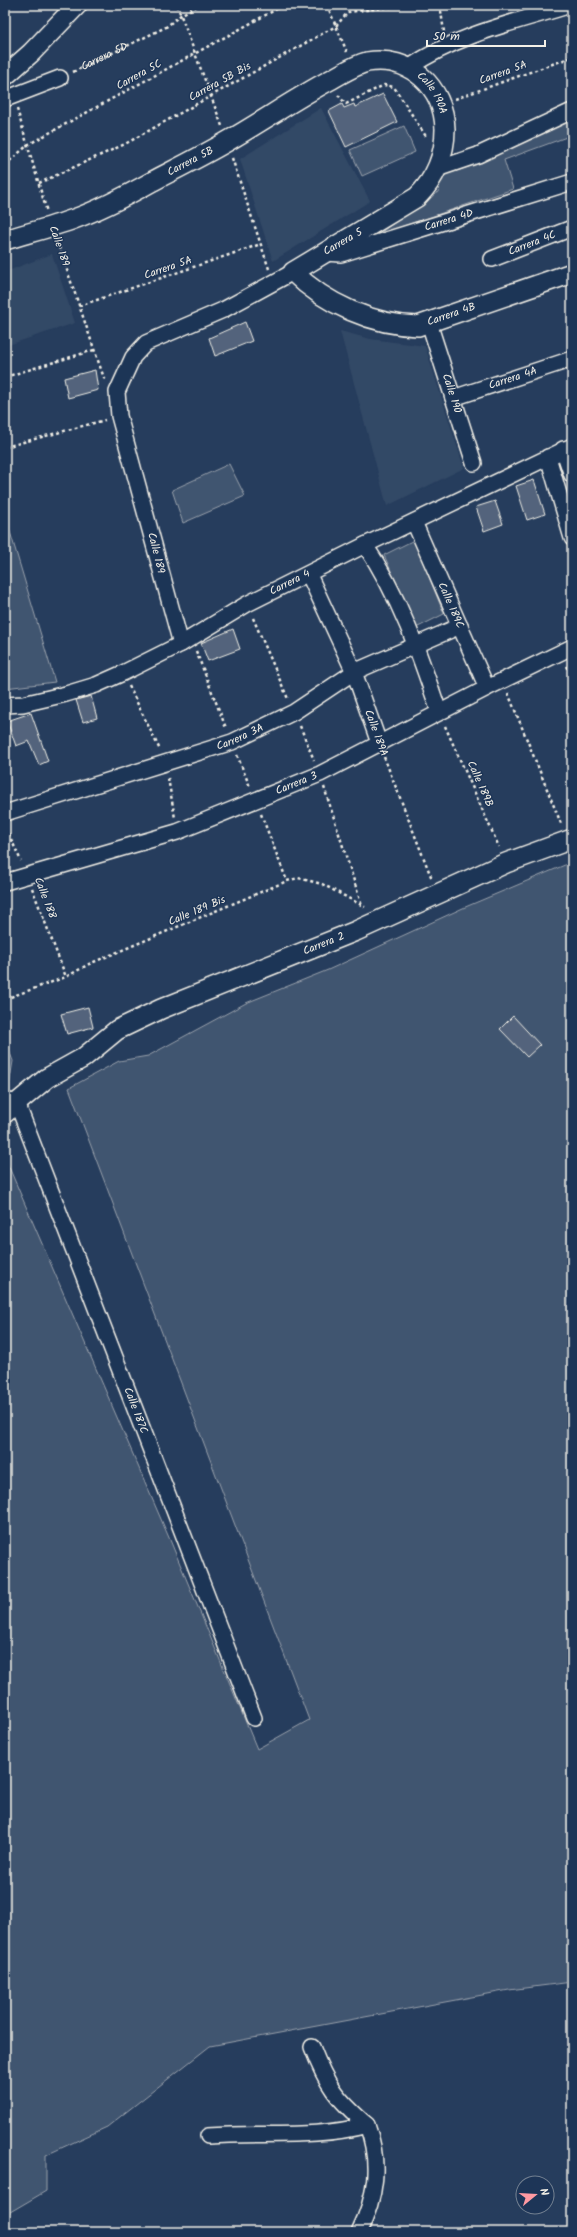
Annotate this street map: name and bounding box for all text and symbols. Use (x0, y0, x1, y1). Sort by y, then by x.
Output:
scale bar (427, 22, 545, 48)
text: 50 m (433, 27, 460, 46)
street label: Carrera 5D (78, 38, 131, 76)
street label: Carrera 5C (113, 55, 165, 95)
street label: Carrera 5A (477, 56, 530, 90)
street label: Carrera 5B Bis (186, 57, 255, 107)
street label: Calle 190A (413, 67, 452, 116)
street label: Carrera 5B (164, 142, 217, 181)
street label: Carrera 4D (422, 204, 476, 236)
street label: Calle 189 (44, 223, 75, 269)
street label: Carrera 5 (320, 223, 367, 261)
street label: Carrera 4C (506, 226, 559, 261)
street label: Carrera 5A (142, 251, 195, 285)
street label: Carrera 4B (425, 298, 478, 331)
street label: Carrera 4A (486, 362, 540, 395)
street label: Calle 190 (437, 371, 467, 416)
street label: Calle 189 (142, 530, 170, 576)
street label: Carrera 4 (266, 565, 313, 600)
street label: Calle 189C (433, 579, 469, 632)
street label: Calle 189A (359, 707, 393, 759)
street label: Carrera 3A (214, 719, 267, 755)
street label: Calle 189B (462, 758, 498, 810)
street label: Carrera 3 (273, 767, 320, 800)
street label: Calle 188 (29, 875, 61, 922)
street label: Calle 189 Bis (166, 891, 229, 931)
street label: Carrera 2 (300, 927, 347, 960)
street label: Calle 187C (118, 1385, 153, 1437)
north arrow (515, 2175, 555, 2215)
text: N (534, 2186, 553, 2198)

